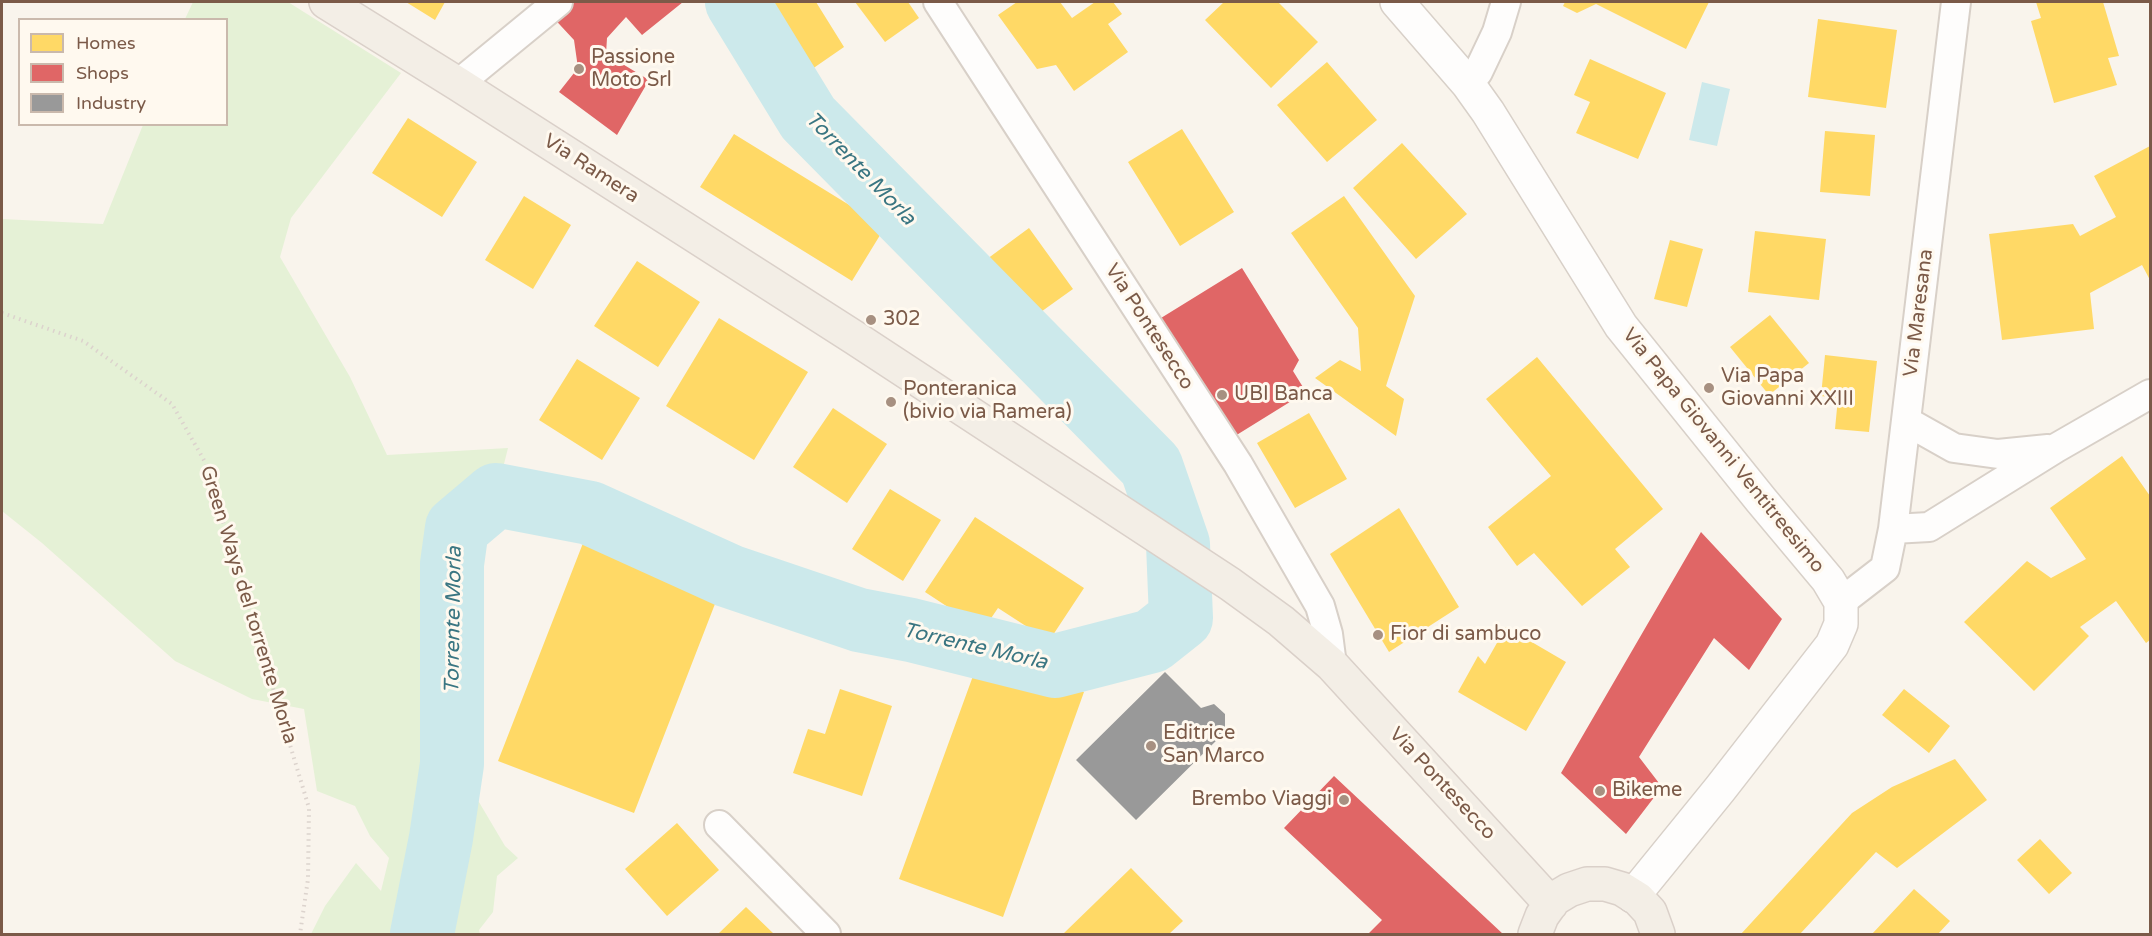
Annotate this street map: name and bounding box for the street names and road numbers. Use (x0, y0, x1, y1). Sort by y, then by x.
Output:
street label: Via Ramera (539, 129, 643, 209)
street label: Via Maresana (1899, 248, 1939, 378)
street label: Via Pontesecco (1099, 259, 1199, 395)
street label: Via Papa Giovanni Ventitreesimo (1617, 324, 1829, 578)
street label: Green Ways del torrente Morla (194, 463, 302, 747)
street label: Via Pontesecco (1384, 723, 1500, 845)

